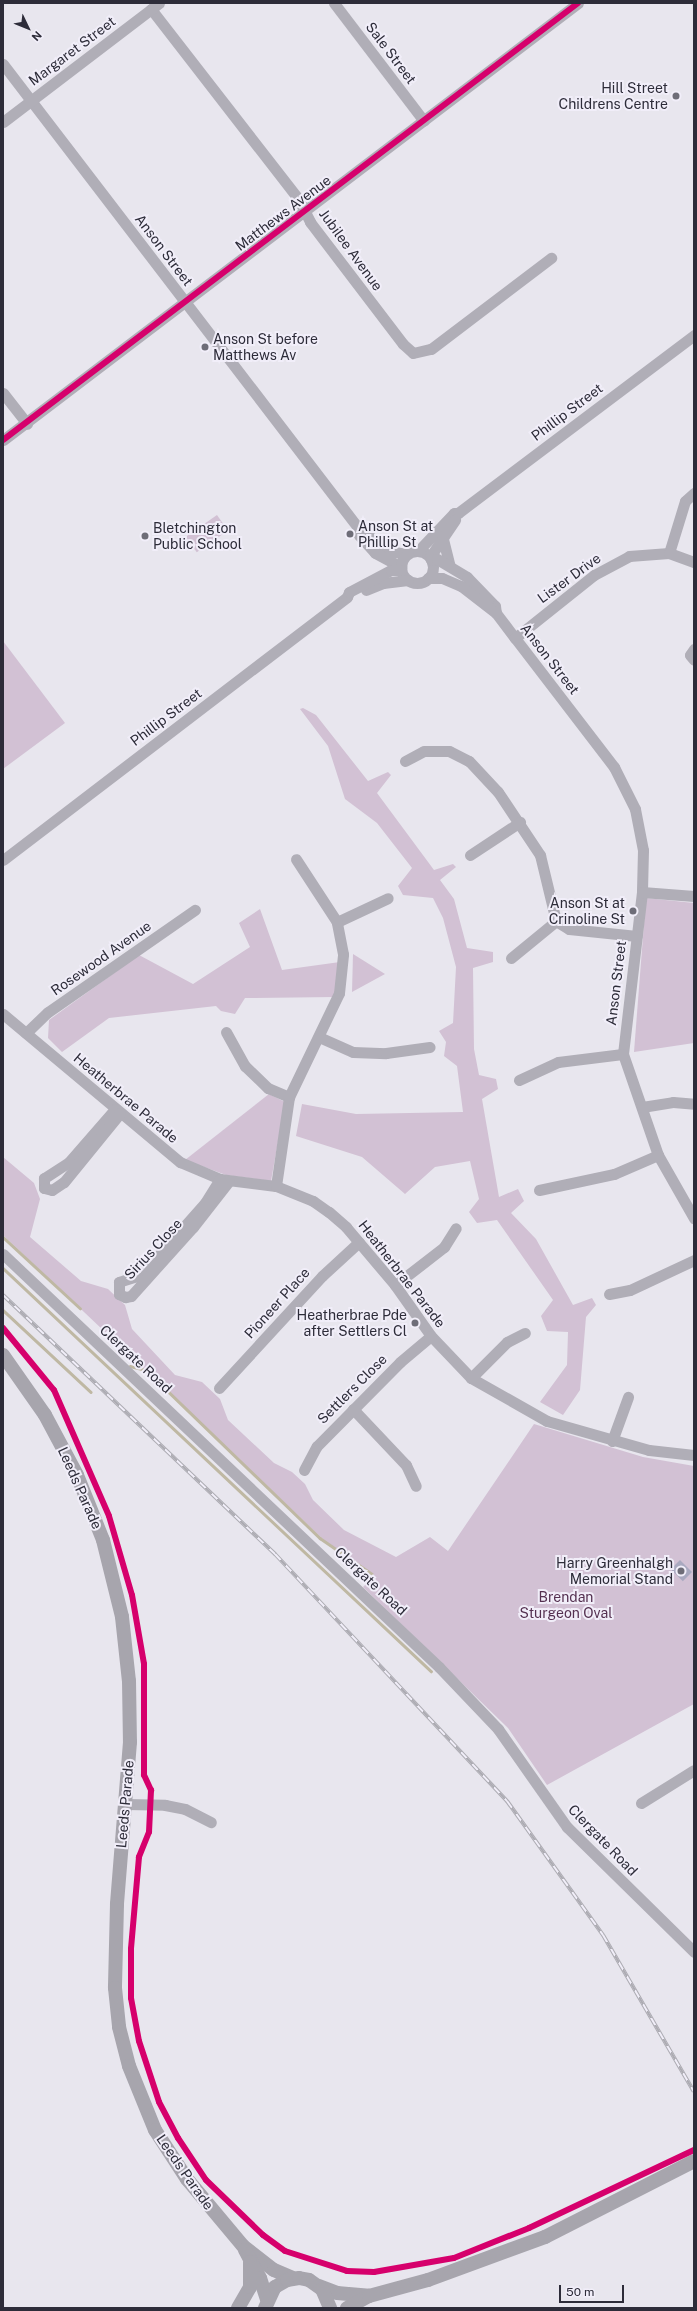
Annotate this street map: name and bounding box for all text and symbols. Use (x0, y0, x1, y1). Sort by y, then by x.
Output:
north arrow (8, 8, 48, 48)
street label: Margaret Street (25, 13, 119, 89)
street label: Sale Street (362, 19, 420, 87)
text: N (29, 29, 44, 43)
place label: Hill Street Childrens Centre (559, 80, 668, 112)
marker: Hill Street Childrens Centre (671, 91, 681, 101)
street label: Matthews Avenue (232, 172, 334, 254)
street label: Jubilee Avenue (316, 206, 386, 294)
street label: Anson Street (132, 211, 196, 289)
place label: Anson St before Matthews Av (213, 331, 318, 364)
marker: Anson St before Matthews Av (200, 342, 210, 352)
street label: Phillip Street (528, 380, 606, 444)
place label: Anson St at Phillip St (358, 518, 433, 550)
place label: Bletchington Public School (153, 520, 242, 552)
marker: Anson St at Phillip St (345, 529, 355, 539)
marker: Bletchington Public School (140, 531, 150, 541)
street label: Lister Drive (534, 549, 604, 607)
street label: Anson Street (517, 620, 583, 698)
street label: Phillip Street (127, 685, 205, 749)
place label: Anson St at Crinoline St (549, 895, 625, 928)
marker: Anson St at Crinoline St (628, 906, 638, 916)
street label: Rosewood Avenue (48, 917, 154, 999)
street label: Anson Street (602, 940, 630, 1026)
street label: Heatherbrae Parade (70, 1049, 182, 1147)
street label: Sirius Close (121, 1215, 185, 1283)
street label: Heatherbrae Parade (355, 1217, 449, 1331)
street label: Pioneer Place (241, 1264, 313, 1342)
place label: Heatherbrae Pde after Settlers Cl (296, 1307, 407, 1340)
marker: Heatherbrae Pde after Settlers Cl (410, 1318, 420, 1328)
street label: Clergate Road (96, 1321, 176, 1397)
street label: Settlers Close (314, 1351, 390, 1427)
street label: Leeds Parade (54, 1444, 106, 1532)
street label: Clergate Road (331, 1543, 411, 1619)
place label: Harry Greenhalgh Memorial Stand (556, 1555, 673, 1588)
marker: Harry Greenhalgh Memorial Stand (676, 1566, 686, 1576)
park label: Brendan Sturgeon Oval (520, 1589, 612, 1622)
street label: Leeds Parade (113, 1759, 137, 1849)
street label: Clergate Road (565, 1801, 641, 1879)
street label: Leeds Parade (153, 2131, 217, 2213)
scale bar (561, 2277, 626, 2303)
text: 50 m (566, 2285, 594, 2299)

